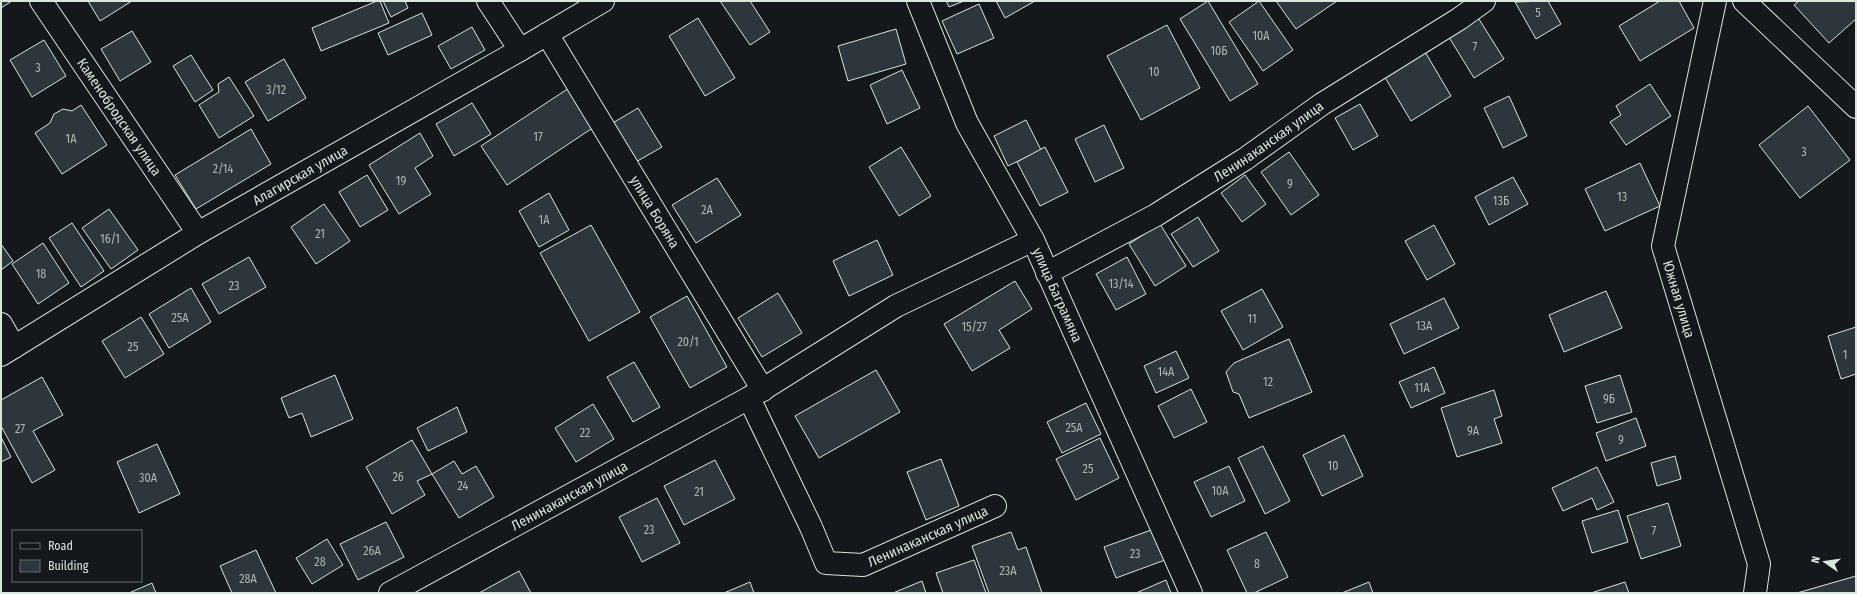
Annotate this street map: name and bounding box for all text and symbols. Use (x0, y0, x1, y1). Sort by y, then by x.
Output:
house number: 5 (1535, 6, 1541, 20)
house number: 10А (1252, 29, 1270, 43)
house number: 7 (1473, 40, 1478, 54)
house number: 10Б (1210, 44, 1228, 58)
street label: Каменобродская улица (73, 55, 165, 179)
house number: 3 (35, 61, 41, 75)
house number: 10 (1149, 65, 1159, 79)
house number: 3/12 (266, 83, 286, 97)
street label: Ленинаканская улица (1211, 98, 1327, 186)
house number: 17 (533, 130, 543, 144)
house number: 1А (66, 132, 77, 146)
street label: Алагирская улица (250, 142, 351, 209)
house number: 3 (1801, 145, 1807, 159)
house number: 2/14 (213, 162, 234, 176)
street label: улица Боряна (626, 173, 683, 252)
house number: 19 (396, 174, 406, 188)
house number: 9 (1287, 177, 1293, 191)
house number: 13 (1617, 190, 1627, 204)
house number: 13Б (1493, 194, 1509, 208)
house number: 2А (701, 203, 713, 217)
house number: 1А (539, 213, 550, 227)
house number: 21 (315, 227, 325, 241)
house number: 16/1 (100, 232, 120, 246)
street label: улица Баграмяна (1029, 245, 1086, 345)
street label: Южная улица (1659, 259, 1698, 340)
house number: 18 (36, 267, 46, 281)
house number: 13/14 (1108, 277, 1134, 291)
house number: 23 (229, 279, 239, 293)
house number: 25А (171, 311, 189, 325)
house number: 11 (1247, 312, 1257, 326)
house number: 13А (1416, 319, 1433, 333)
house number: 15/27 (961, 320, 987, 334)
house number: 20/1 (677, 335, 699, 349)
house number: 25 (128, 340, 139, 354)
house number: 1 (1843, 348, 1847, 362)
house number: 14А (1158, 365, 1175, 379)
house number: 12 (1263, 375, 1273, 389)
house number: 11А (1414, 381, 1430, 395)
house number: 9Б (1603, 392, 1615, 406)
house number: 25А (1065, 421, 1083, 435)
house number: 27 (15, 422, 25, 436)
house number: 9А (1467, 424, 1480, 438)
house number: 22 (580, 426, 590, 440)
house number: 9 (1618, 433, 1624, 447)
street label: Ленинаканская улица (508, 458, 631, 535)
house number: 10 (1328, 459, 1338, 473)
house number: 25 (1083, 462, 1094, 476)
house number: 26 (392, 470, 404, 484)
house number: 30А (139, 471, 158, 485)
house number: 24 (458, 479, 469, 493)
house number: 10А (1211, 484, 1229, 498)
house number: 21 (694, 485, 704, 499)
street label: Ленинаканская улица (865, 502, 991, 571)
house number: 23 (644, 523, 654, 537)
house number: 7 (1652, 524, 1657, 538)
legend (12, 530, 142, 582)
text: Road (48, 539, 73, 553)
north arrow (1805, 542, 1845, 582)
house number: 26А (363, 544, 381, 558)
house number: 23 (1130, 547, 1140, 561)
house number: 28 (314, 555, 326, 569)
text: N (1809, 555, 1823, 565)
house number: 8 (1254, 557, 1260, 571)
text: Building (48, 559, 89, 573)
house number: 23А (1000, 564, 1017, 578)
house number: 28А (239, 572, 257, 586)

